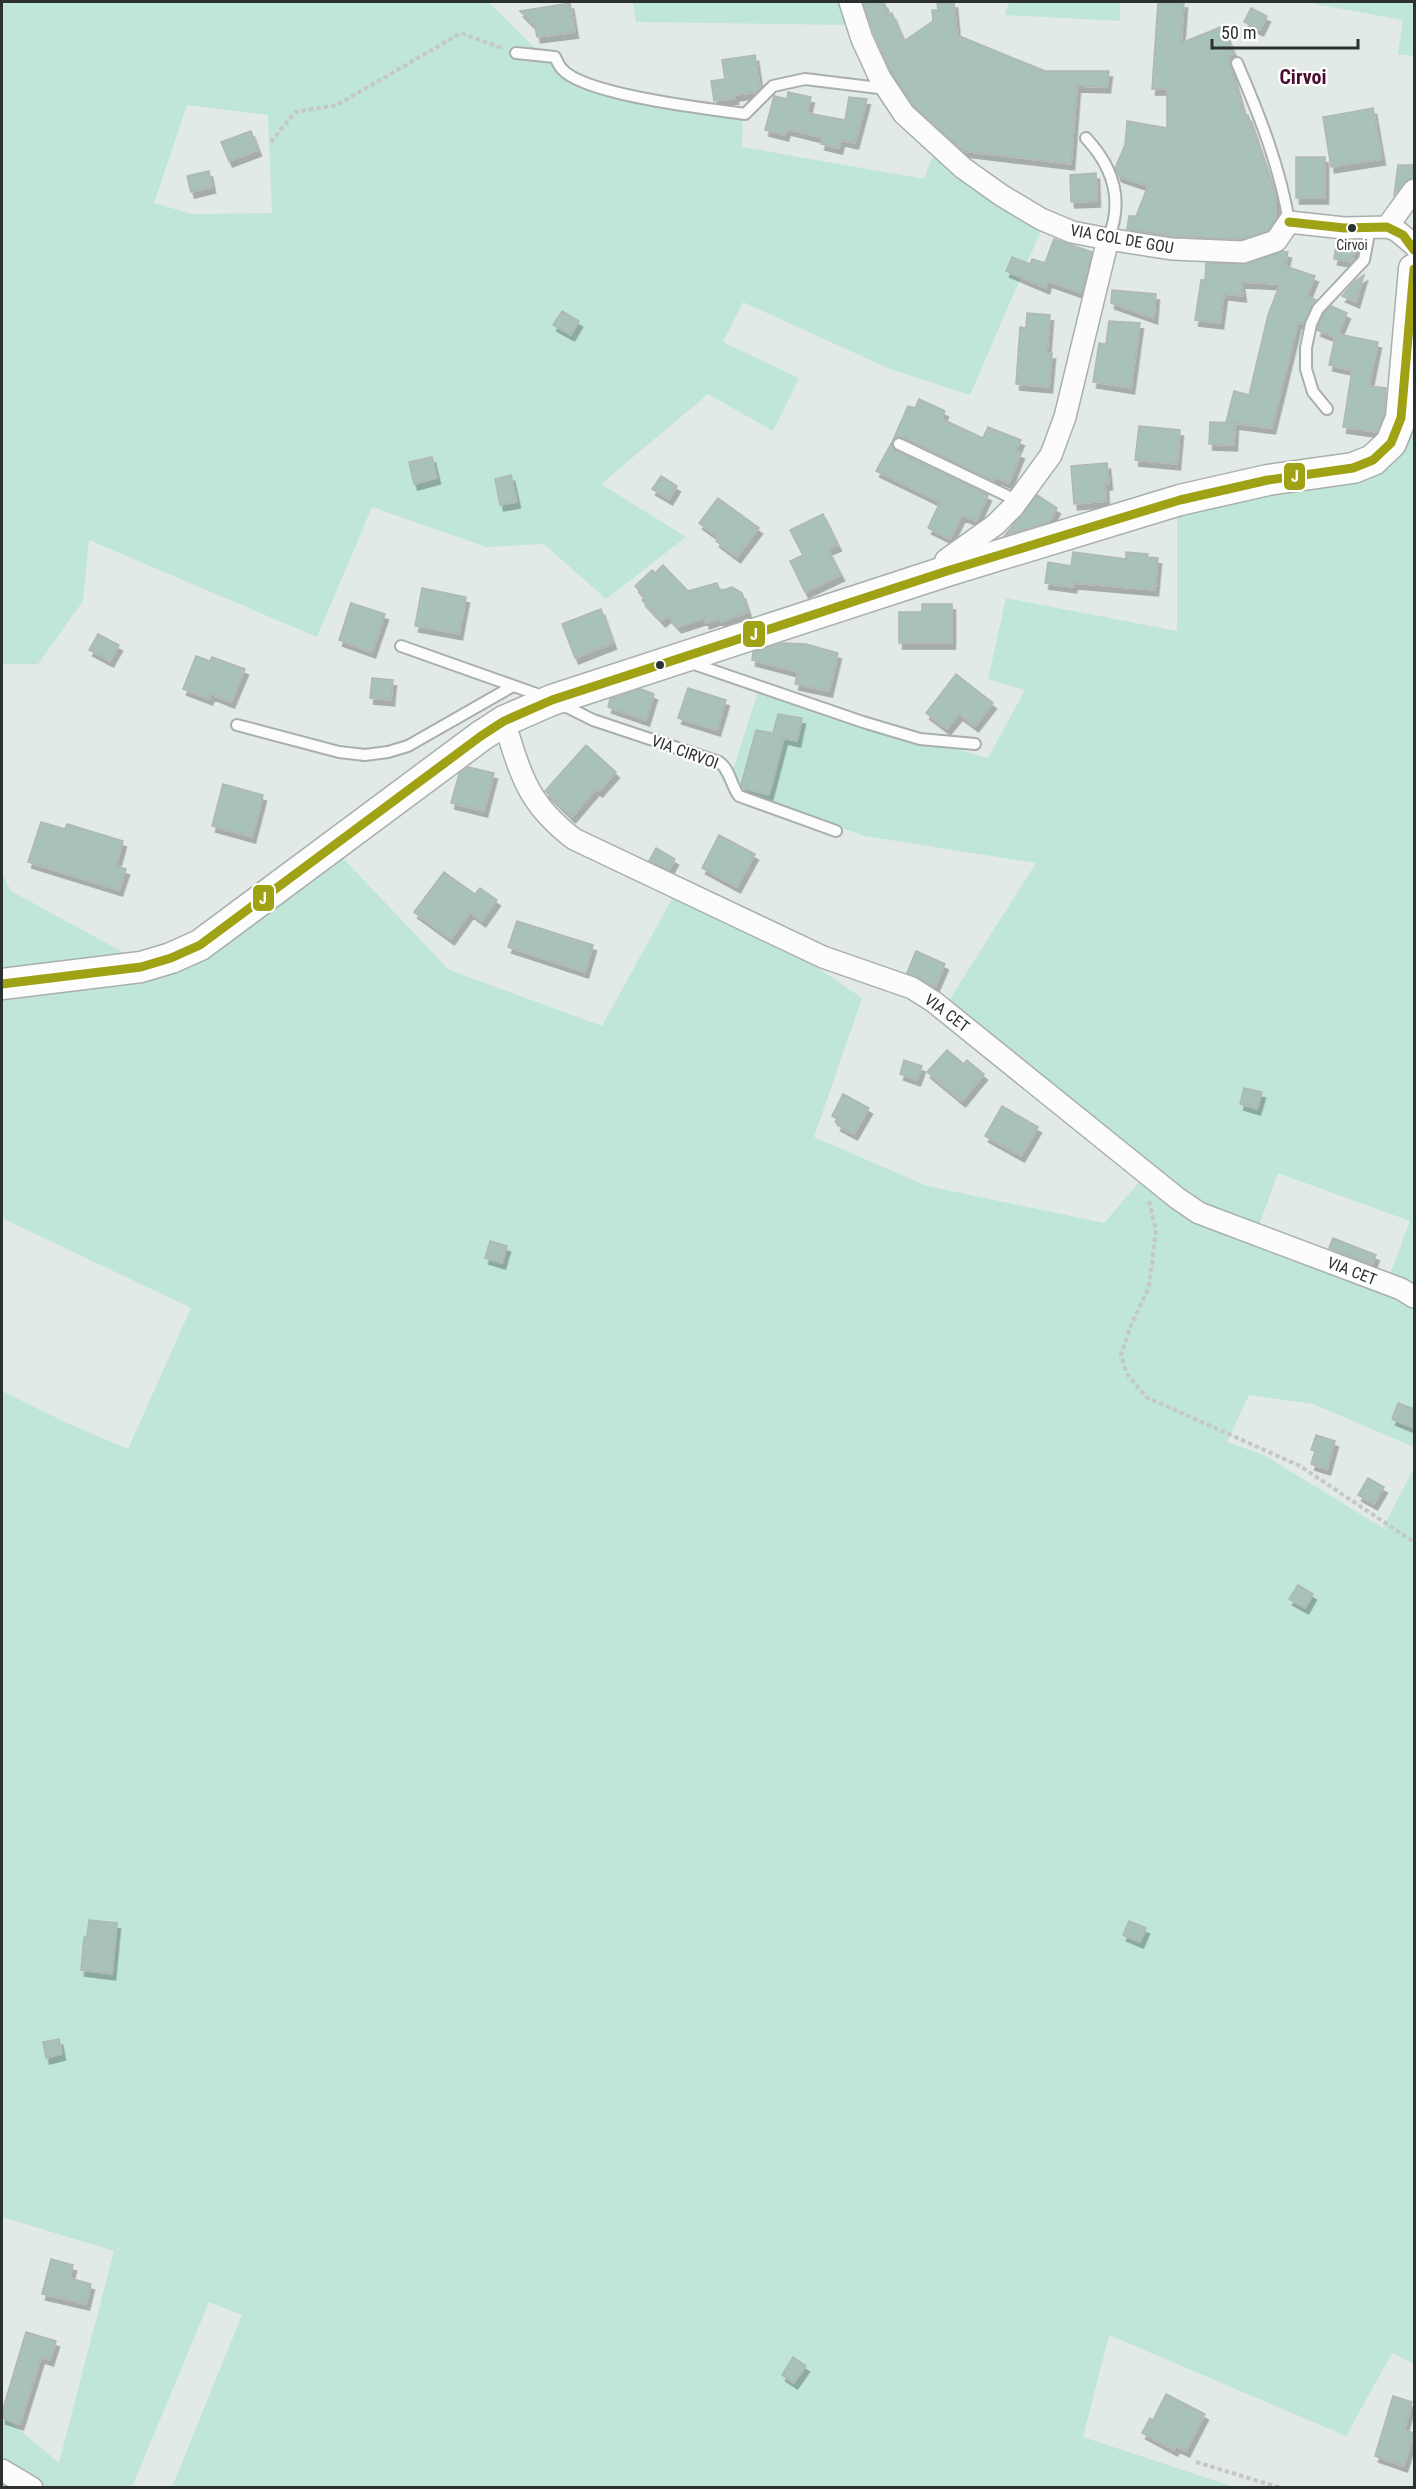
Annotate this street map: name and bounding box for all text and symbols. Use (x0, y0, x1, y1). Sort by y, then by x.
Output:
scale bar (1212, 12, 1358, 50)
text: 50 m (1221, 22, 1256, 43)
district label: Cirvoi (1279, 65, 1327, 89)
street label: VIA COL DE GOU (1069, 221, 1175, 257)
marker: Cirvoi (1346, 222, 1358, 234)
place label: Cirvoi (1336, 237, 1368, 253)
line badge: J (1283, 462, 1306, 491)
text: J (1291, 467, 1299, 486)
line badge: J (742, 620, 766, 648)
text: J (750, 625, 758, 644)
unlabelled marker (654, 659, 666, 671)
street label: VIA CIRVOI (649, 731, 721, 773)
line badge: J (252, 884, 275, 912)
text: J (259, 889, 267, 908)
street label: VIA CET (921, 990, 973, 1036)
street label: VIA CET (1325, 1253, 1379, 1289)

